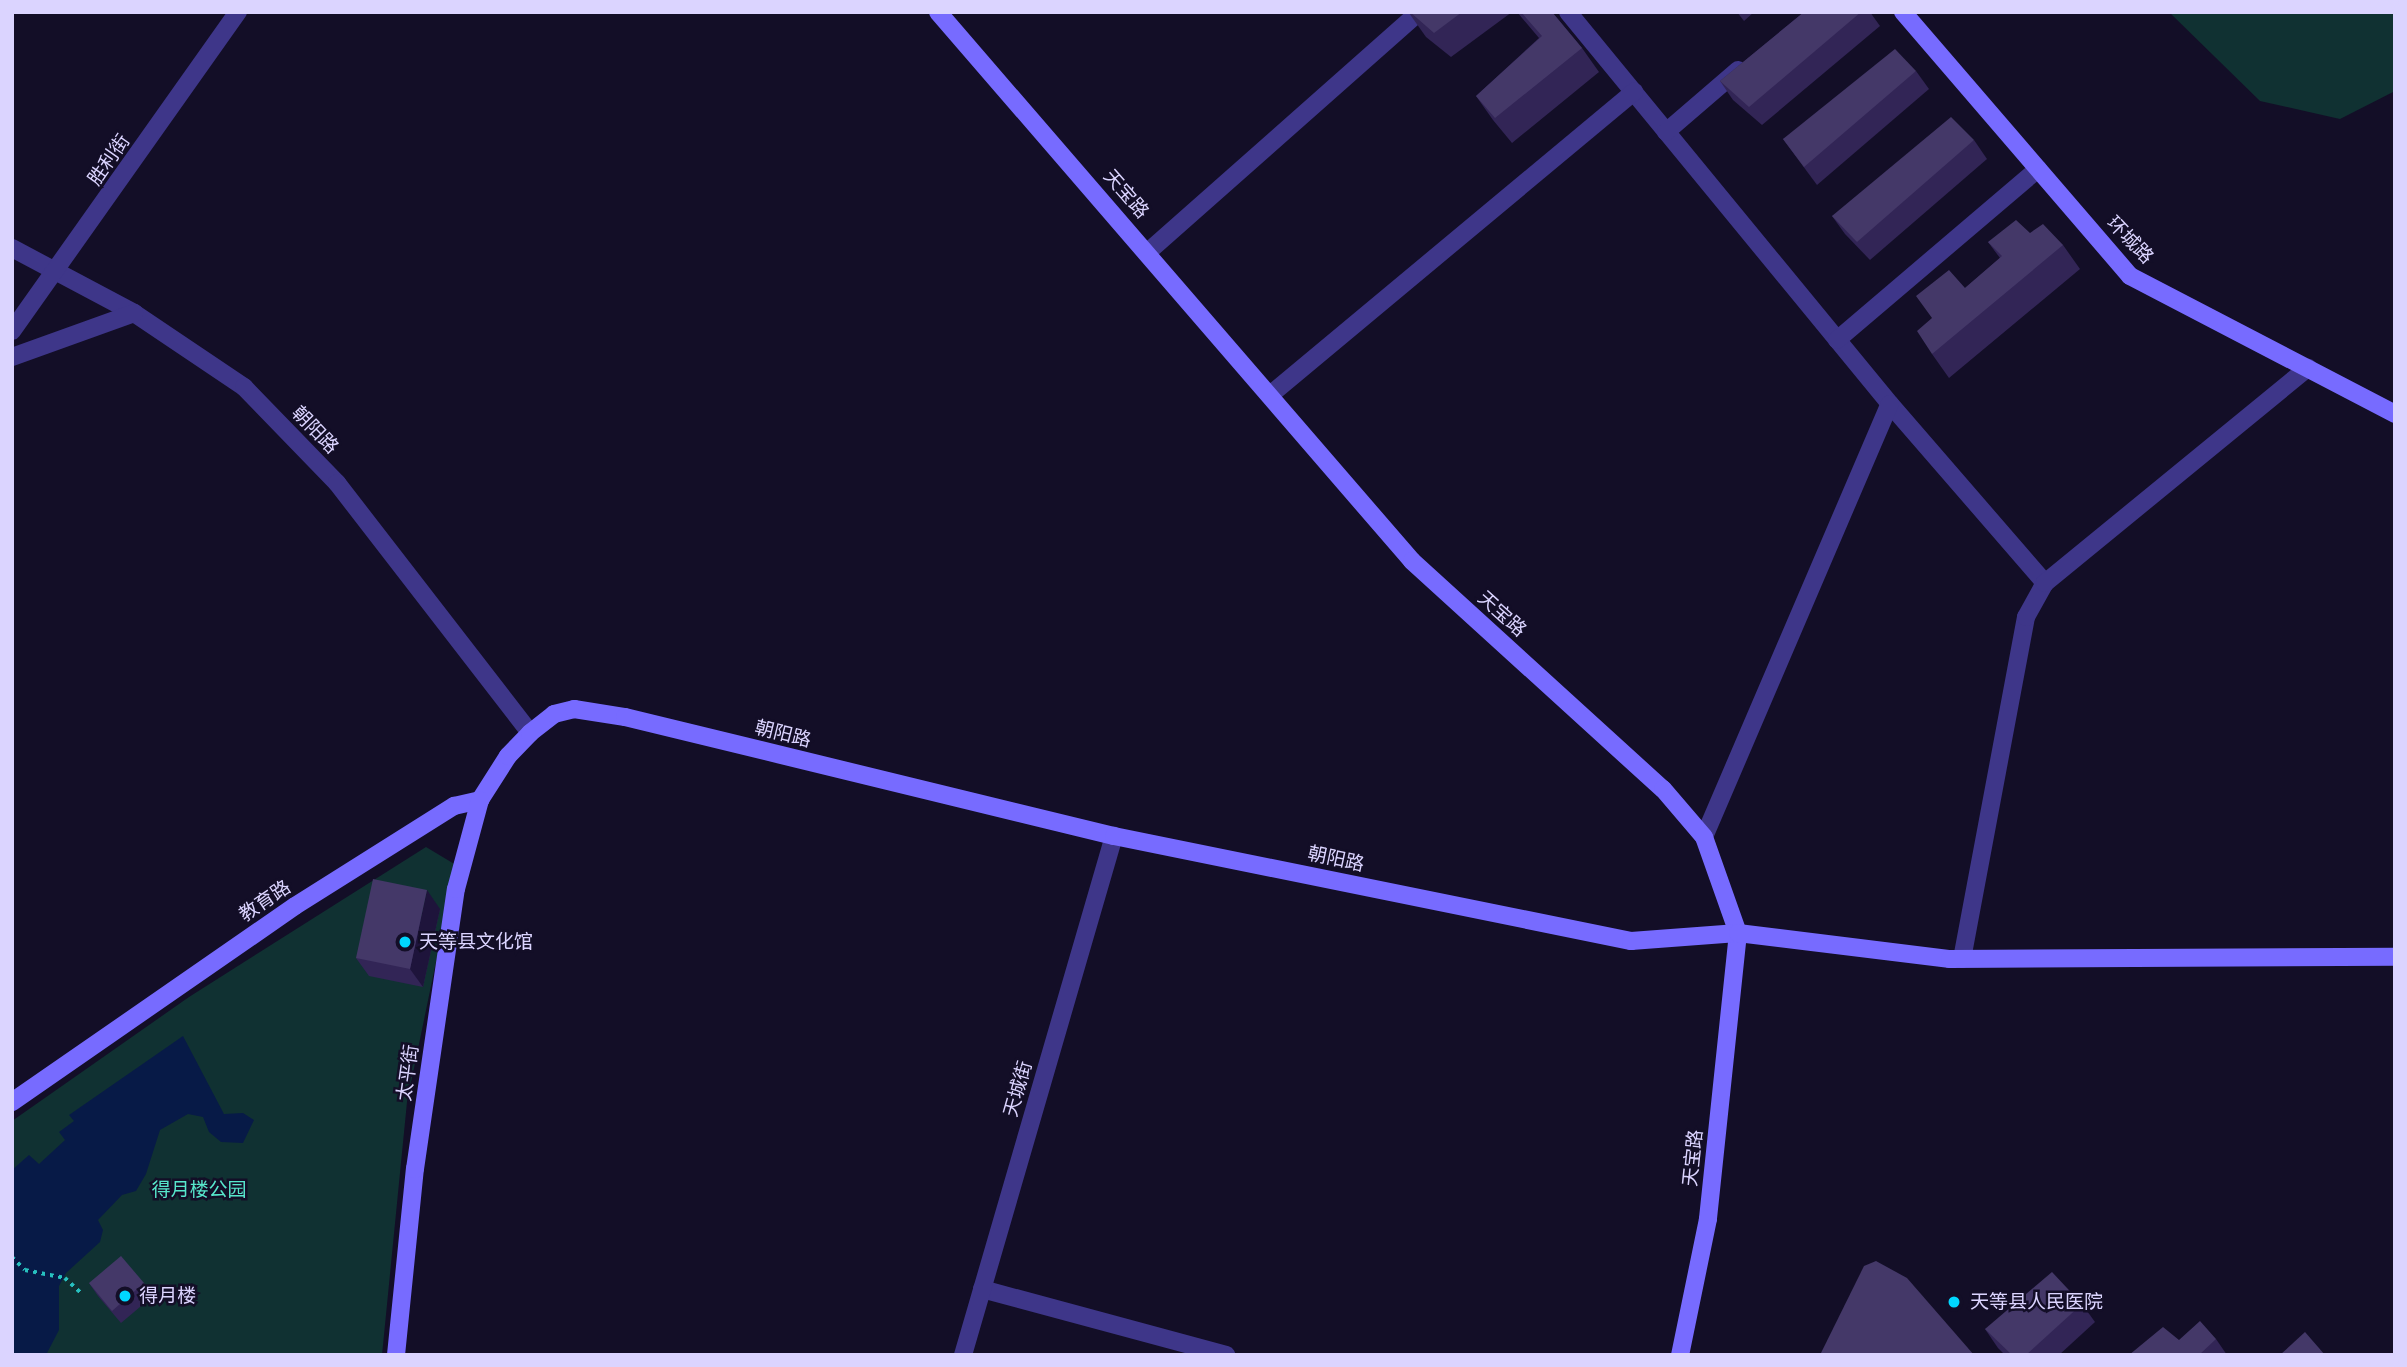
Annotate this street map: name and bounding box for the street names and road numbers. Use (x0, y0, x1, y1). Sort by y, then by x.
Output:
street label: 胜利街 (83, 130, 135, 190)
street label: 天宝路 (1099, 165, 1153, 223)
street label: 环城路 (2102, 212, 2158, 268)
street label: 朝阳路 (287, 402, 343, 458)
street label: 天宝路 (1473, 586, 1531, 642)
street label: 朝阳路 (753, 716, 813, 752)
street label: 朝阳路 (1306, 842, 1366, 876)
street label: 教育路 (235, 876, 295, 926)
street label: 太平街 (393, 1043, 423, 1103)
street label: 天城街 (999, 1058, 1037, 1120)
street label: 天宝路 (1679, 1128, 1707, 1188)

